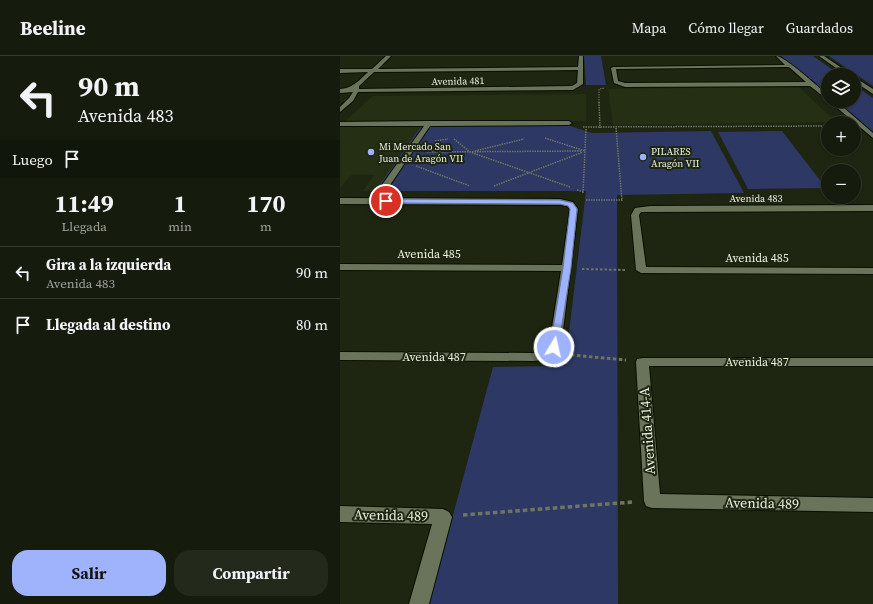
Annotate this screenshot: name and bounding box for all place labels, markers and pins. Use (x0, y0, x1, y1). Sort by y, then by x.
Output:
place label: Mi Mercado San Juan de Aragón VII (378, 140, 464, 165)
place label: PILARES Aragón VII (651, 145, 700, 170)
marker: Mi Mercado San Juan de Aragón VII (366, 147, 376, 157)
marker: PILARES Aragón VII (638, 152, 648, 162)
pin (369, 184, 403, 218)

